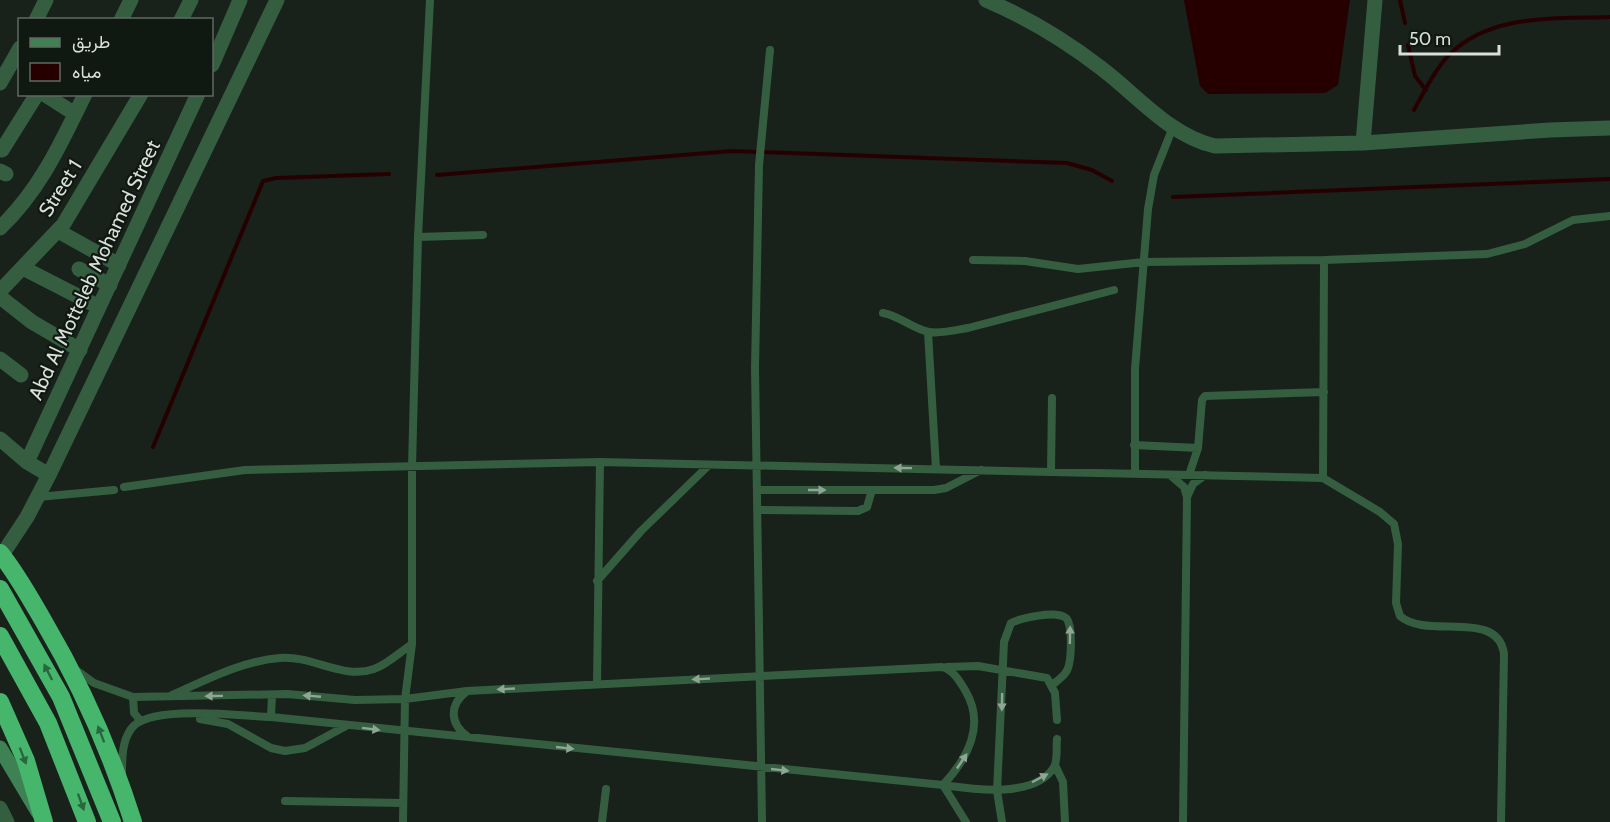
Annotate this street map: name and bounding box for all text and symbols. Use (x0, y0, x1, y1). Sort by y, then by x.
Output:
legend (18, 18, 213, 96)
scale bar (1400, 18, 1499, 56)
text: 50 m (1409, 28, 1451, 50)
text: طريق (72, 31, 110, 53)
text: مياه (72, 61, 101, 83)
street label: Abd Al Motteleb Mohamed Street (23, 136, 165, 404)
street label: Street 1 (33, 155, 87, 221)
one-way arrow (893, 463, 912, 473)
one-way arrow (807, 485, 826, 495)
one-way arrow (1065, 626, 1075, 645)
one-way arrow (43, 663, 52, 680)
one-way arrow (691, 674, 710, 683)
one-way arrow (496, 684, 515, 694)
one-way arrow (204, 691, 223, 701)
one-way arrow (302, 691, 321, 701)
one-way arrow (997, 693, 1007, 712)
one-way arrow (96, 724, 106, 742)
one-way arrow (361, 724, 380, 733)
one-way arrow (555, 743, 574, 753)
one-way arrow (19, 747, 29, 765)
one-way arrow (956, 753, 967, 769)
one-way arrow (770, 765, 789, 775)
one-way arrow (1032, 773, 1049, 783)
one-way arrow (76, 793, 86, 811)

